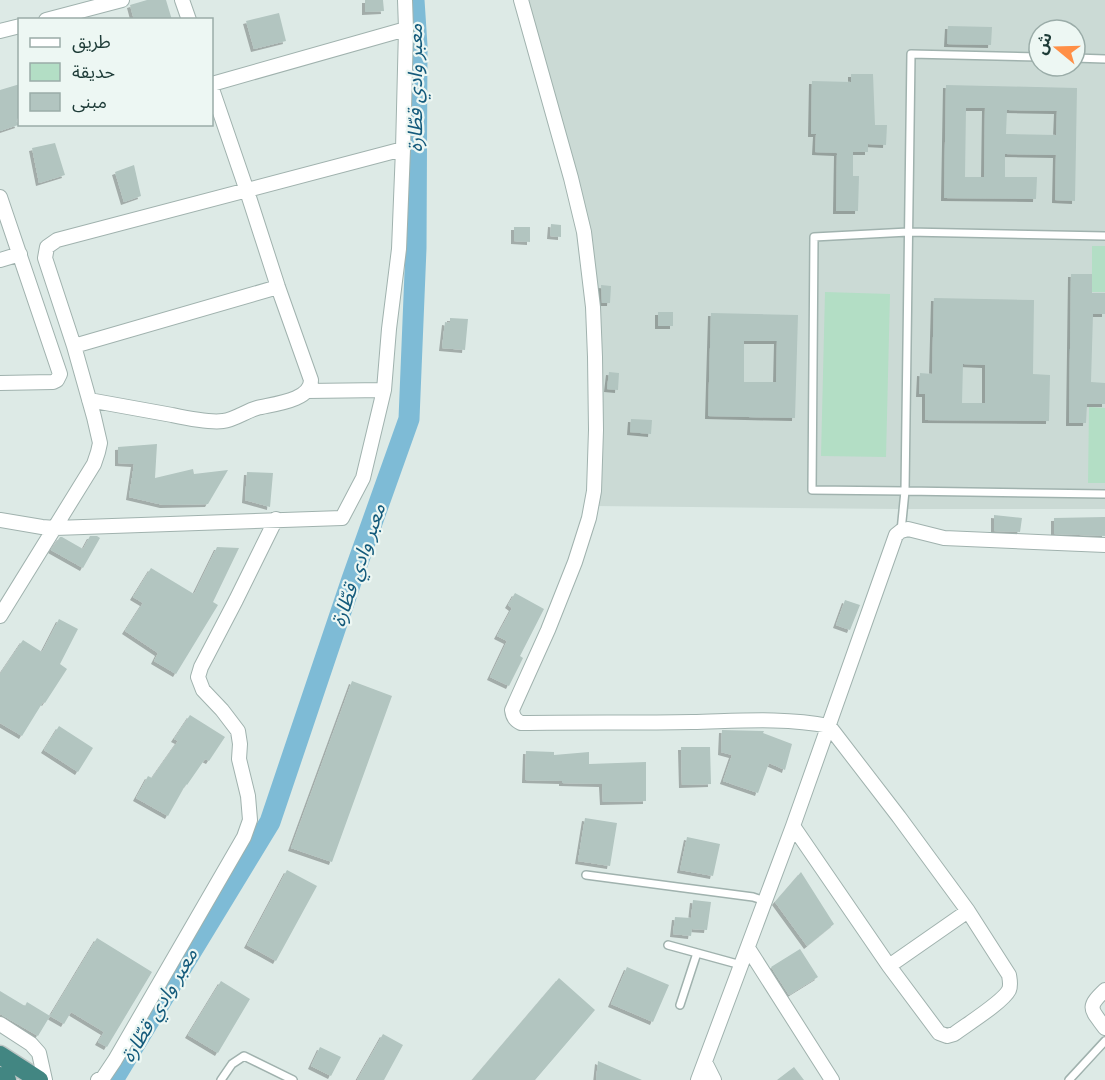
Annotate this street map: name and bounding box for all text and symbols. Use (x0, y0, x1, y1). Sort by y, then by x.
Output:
legend (18, 18, 213, 126)
north arrow (1027, 18, 1087, 78)
water label: معبر وادي قطّارة (402, 23, 431, 152)
text: ش (1030, 29, 1056, 57)
text: طريق (72, 30, 111, 53)
text: حديقة (72, 60, 115, 83)
text: مبنى (72, 90, 107, 113)
water label: معبر وادي قطّارة (325, 499, 394, 631)
water label: معبر وادي قطّارة (115, 943, 206, 1068)

